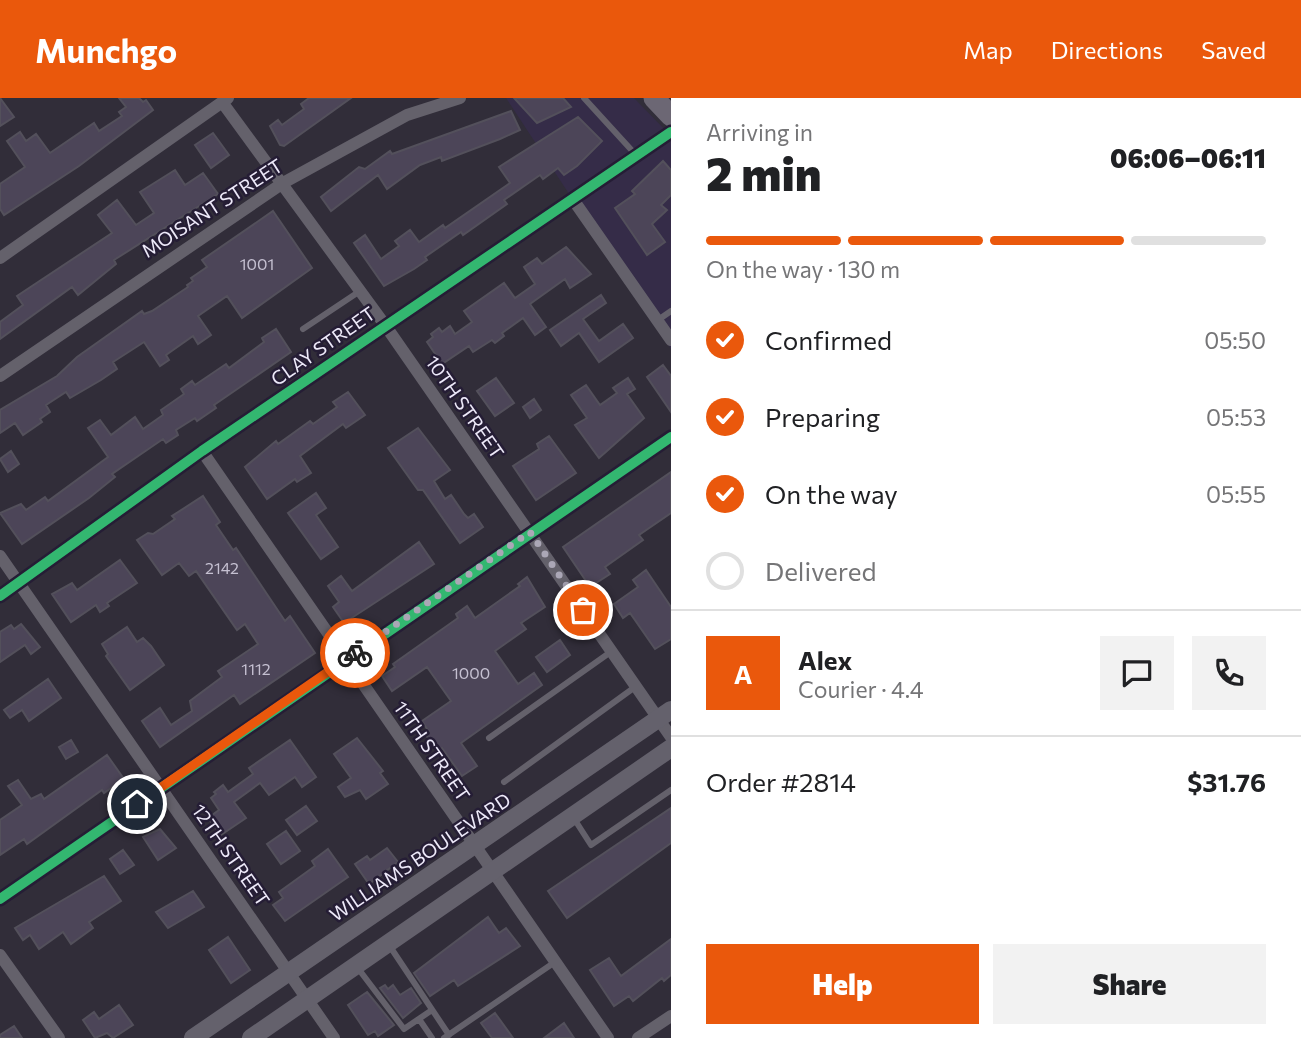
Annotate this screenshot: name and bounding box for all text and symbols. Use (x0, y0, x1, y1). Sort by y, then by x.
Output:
text: Munchgo (35, 29, 177, 70)
text: Map (963, 35, 1013, 64)
text: Directions (1051, 35, 1163, 64)
text: Saved (1201, 35, 1266, 64)
text: Arriving in (706, 118, 813, 146)
text: 06:06–06:11 (1110, 142, 1266, 173)
text: 2 min (706, 144, 822, 200)
street label: MOISANT STREET (137, 153, 287, 262)
house number: 1001 (240, 254, 274, 273)
text: On the way · 130 m (706, 255, 900, 283)
street label: CLAY STREET (266, 301, 379, 390)
icon: check (706, 321, 744, 359)
text: Confirmed (765, 324, 892, 355)
text: 05:50 (1204, 326, 1266, 354)
street label: 10TH STREET (421, 351, 509, 463)
icon: check (706, 398, 744, 436)
text: Preparing (765, 401, 880, 432)
text: 05:53 (1206, 403, 1266, 431)
icon: check (706, 475, 744, 513)
text: On the way (765, 478, 898, 509)
text: 05:55 (1206, 480, 1266, 508)
text: Delivered (765, 555, 876, 586)
house number: 2142 (205, 558, 239, 577)
pin (553, 580, 613, 640)
icon: bag (564, 591, 602, 629)
courier (320, 618, 390, 688)
icon: bike (336, 634, 374, 672)
button: chat (1100, 636, 1174, 710)
button: phone (1192, 636, 1266, 710)
text: Alex (798, 644, 852, 675)
text: A (734, 658, 752, 689)
house number: 1112 (241, 659, 271, 678)
house number: 1000 (452, 663, 490, 682)
text: Courier · 4.4 (798, 675, 924, 703)
street label: 11TH STREET (389, 696, 475, 805)
text: Order #2814 (706, 766, 856, 797)
text: $31.76 (1187, 766, 1266, 797)
pin (107, 774, 167, 834)
icon: home (118, 785, 156, 823)
street label: WILLIAMS BOULEVARD (325, 787, 515, 926)
street label: 12TH STREET (188, 799, 275, 910)
button: Help (706, 944, 979, 1024)
button: Share (993, 944, 1266, 1024)

